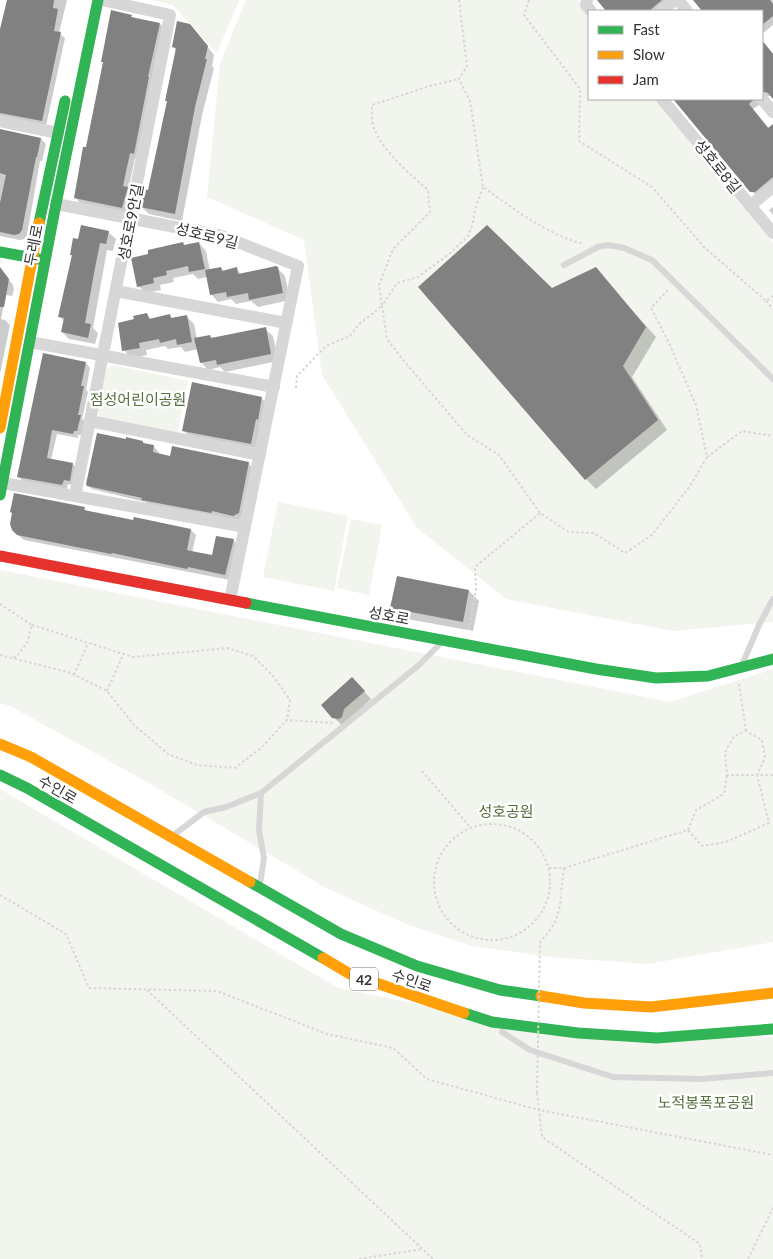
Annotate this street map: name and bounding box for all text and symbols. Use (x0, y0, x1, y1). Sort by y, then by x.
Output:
legend (588, 10, 763, 100)
text: Fast (633, 20, 660, 38)
text: Slow (633, 45, 665, 63)
text: Jam (633, 70, 659, 88)
street label: 성호로8길 (691, 136, 745, 196)
street label: 성호로9안길 (114, 182, 146, 262)
street label: 성호로9길 (174, 219, 240, 251)
street label: 두레로 (20, 223, 46, 267)
park label: 점성어린이공원 (90, 390, 186, 408)
street label: 성호로 (367, 602, 411, 628)
street label: 수인로 (36, 771, 80, 807)
park label: 성호공원 (478, 802, 534, 820)
street label: 수인로 (389, 965, 435, 995)
road number: 42 (350, 968, 378, 991)
park label: 노적봉폭포공원 (658, 1093, 754, 1111)

